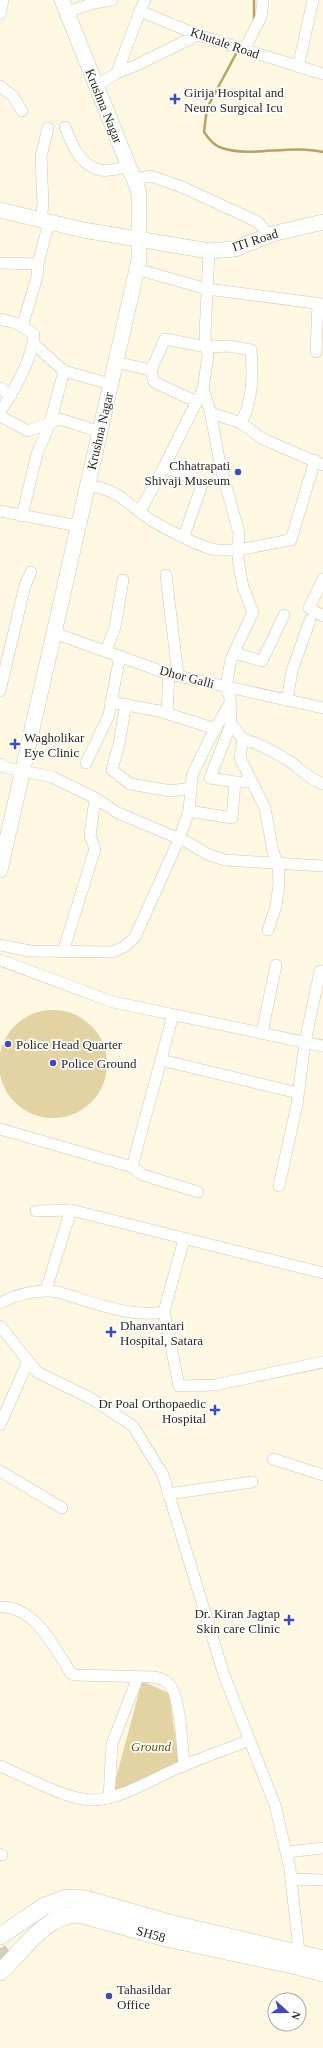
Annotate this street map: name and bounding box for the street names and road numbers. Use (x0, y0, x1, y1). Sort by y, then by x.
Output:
street label: Khutale Road (189, 24, 262, 62)
street label: Krushna Nagar (82, 67, 126, 146)
street label: ITI Road (230, 225, 280, 254)
street label: Krushna Nagar (84, 390, 116, 471)
street label: Dhor Galli (158, 663, 216, 692)
street label: SH58 (135, 1923, 167, 1945)

